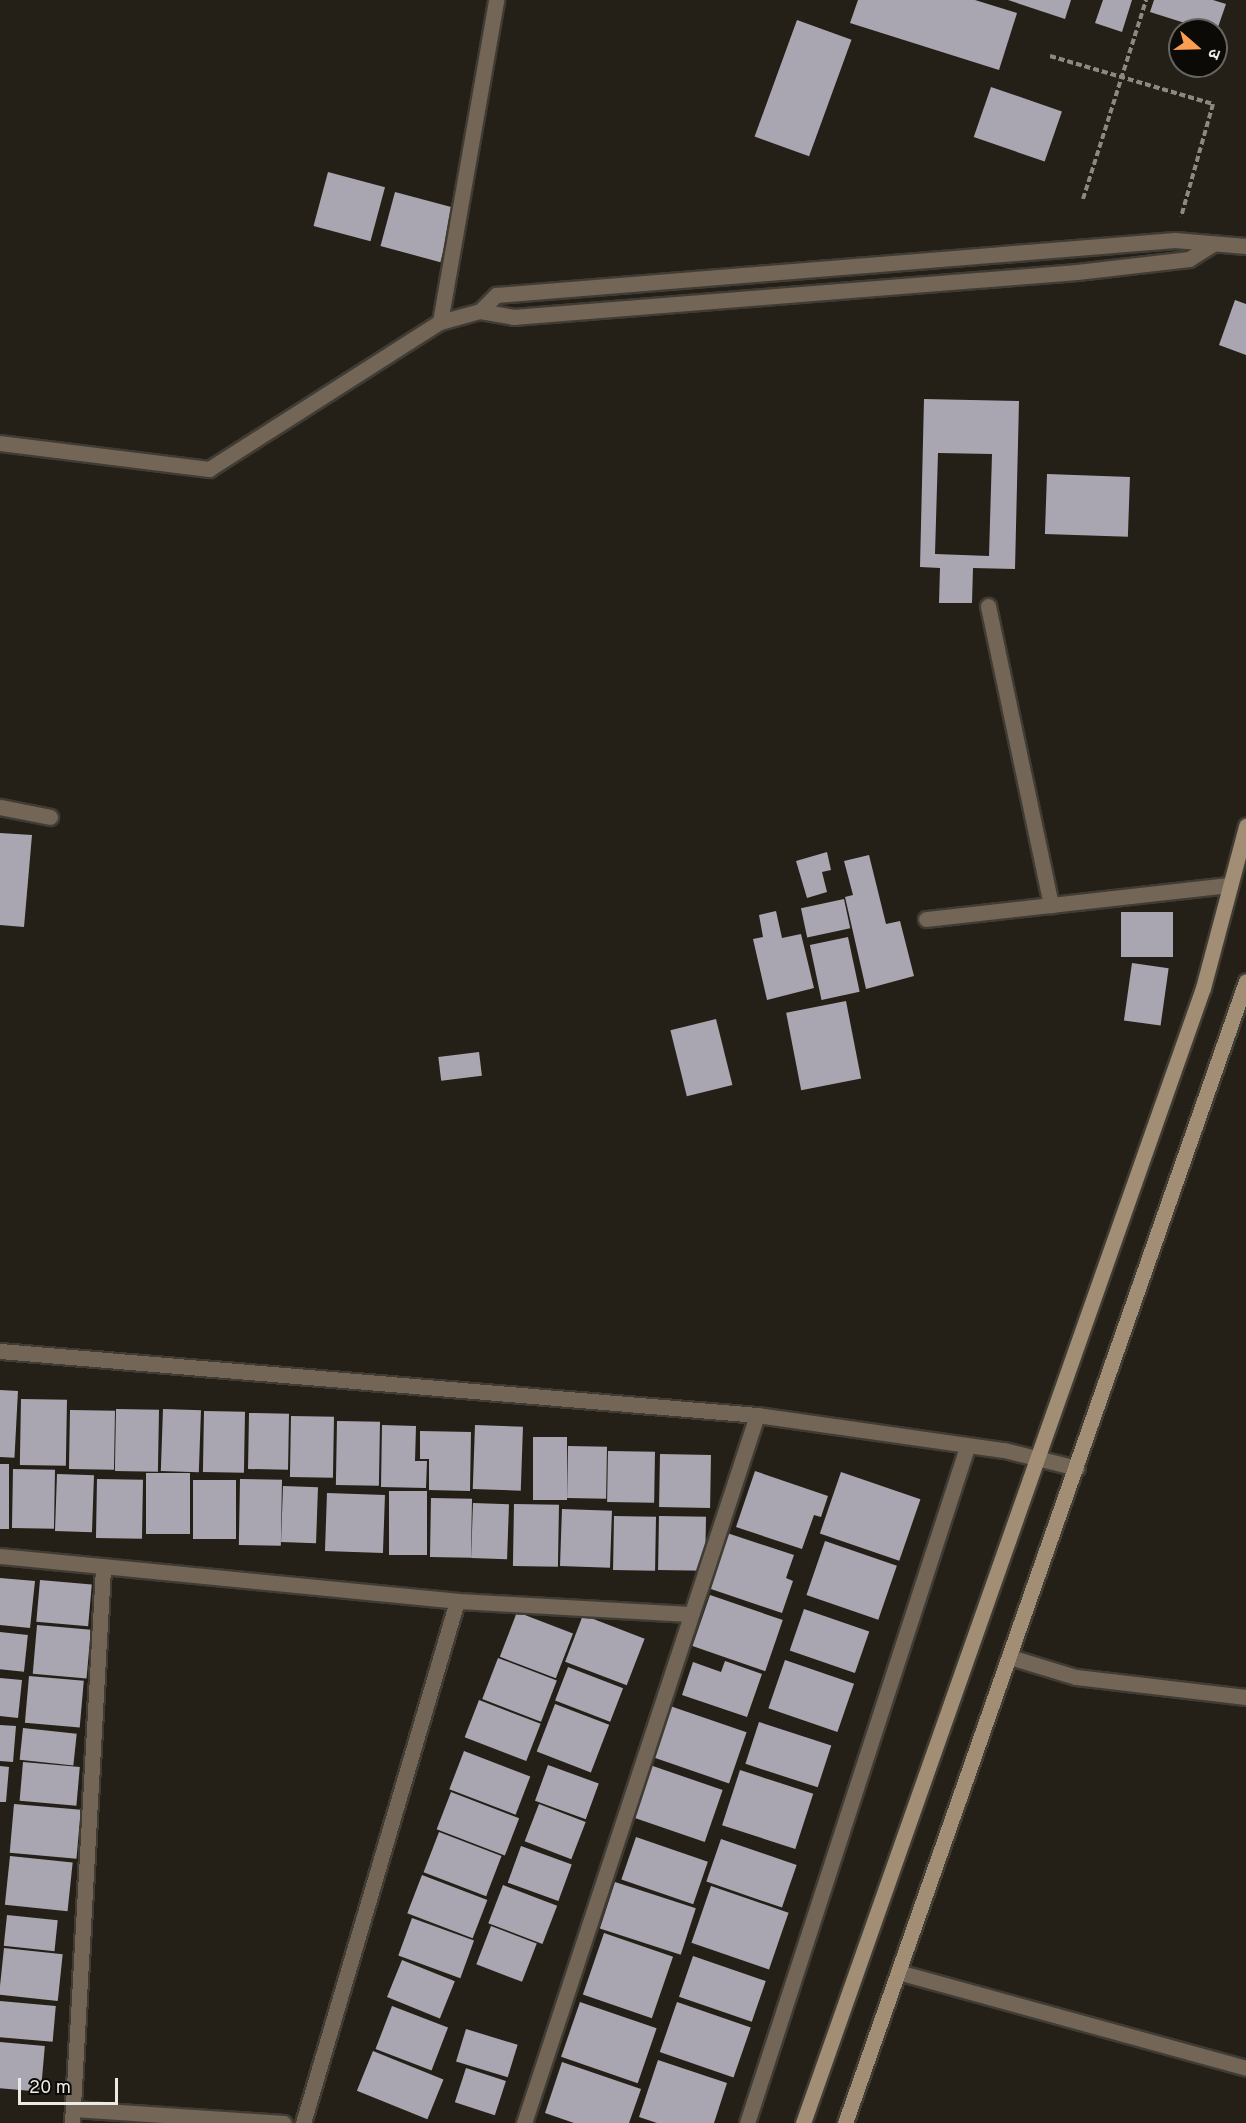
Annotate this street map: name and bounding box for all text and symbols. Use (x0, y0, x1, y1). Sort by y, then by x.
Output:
north arrow (1168, 18, 1228, 78)
text: उ (1202, 46, 1224, 61)
scale bar (21, 2066, 122, 2104)
text: 20 m (29, 2077, 71, 2100)

